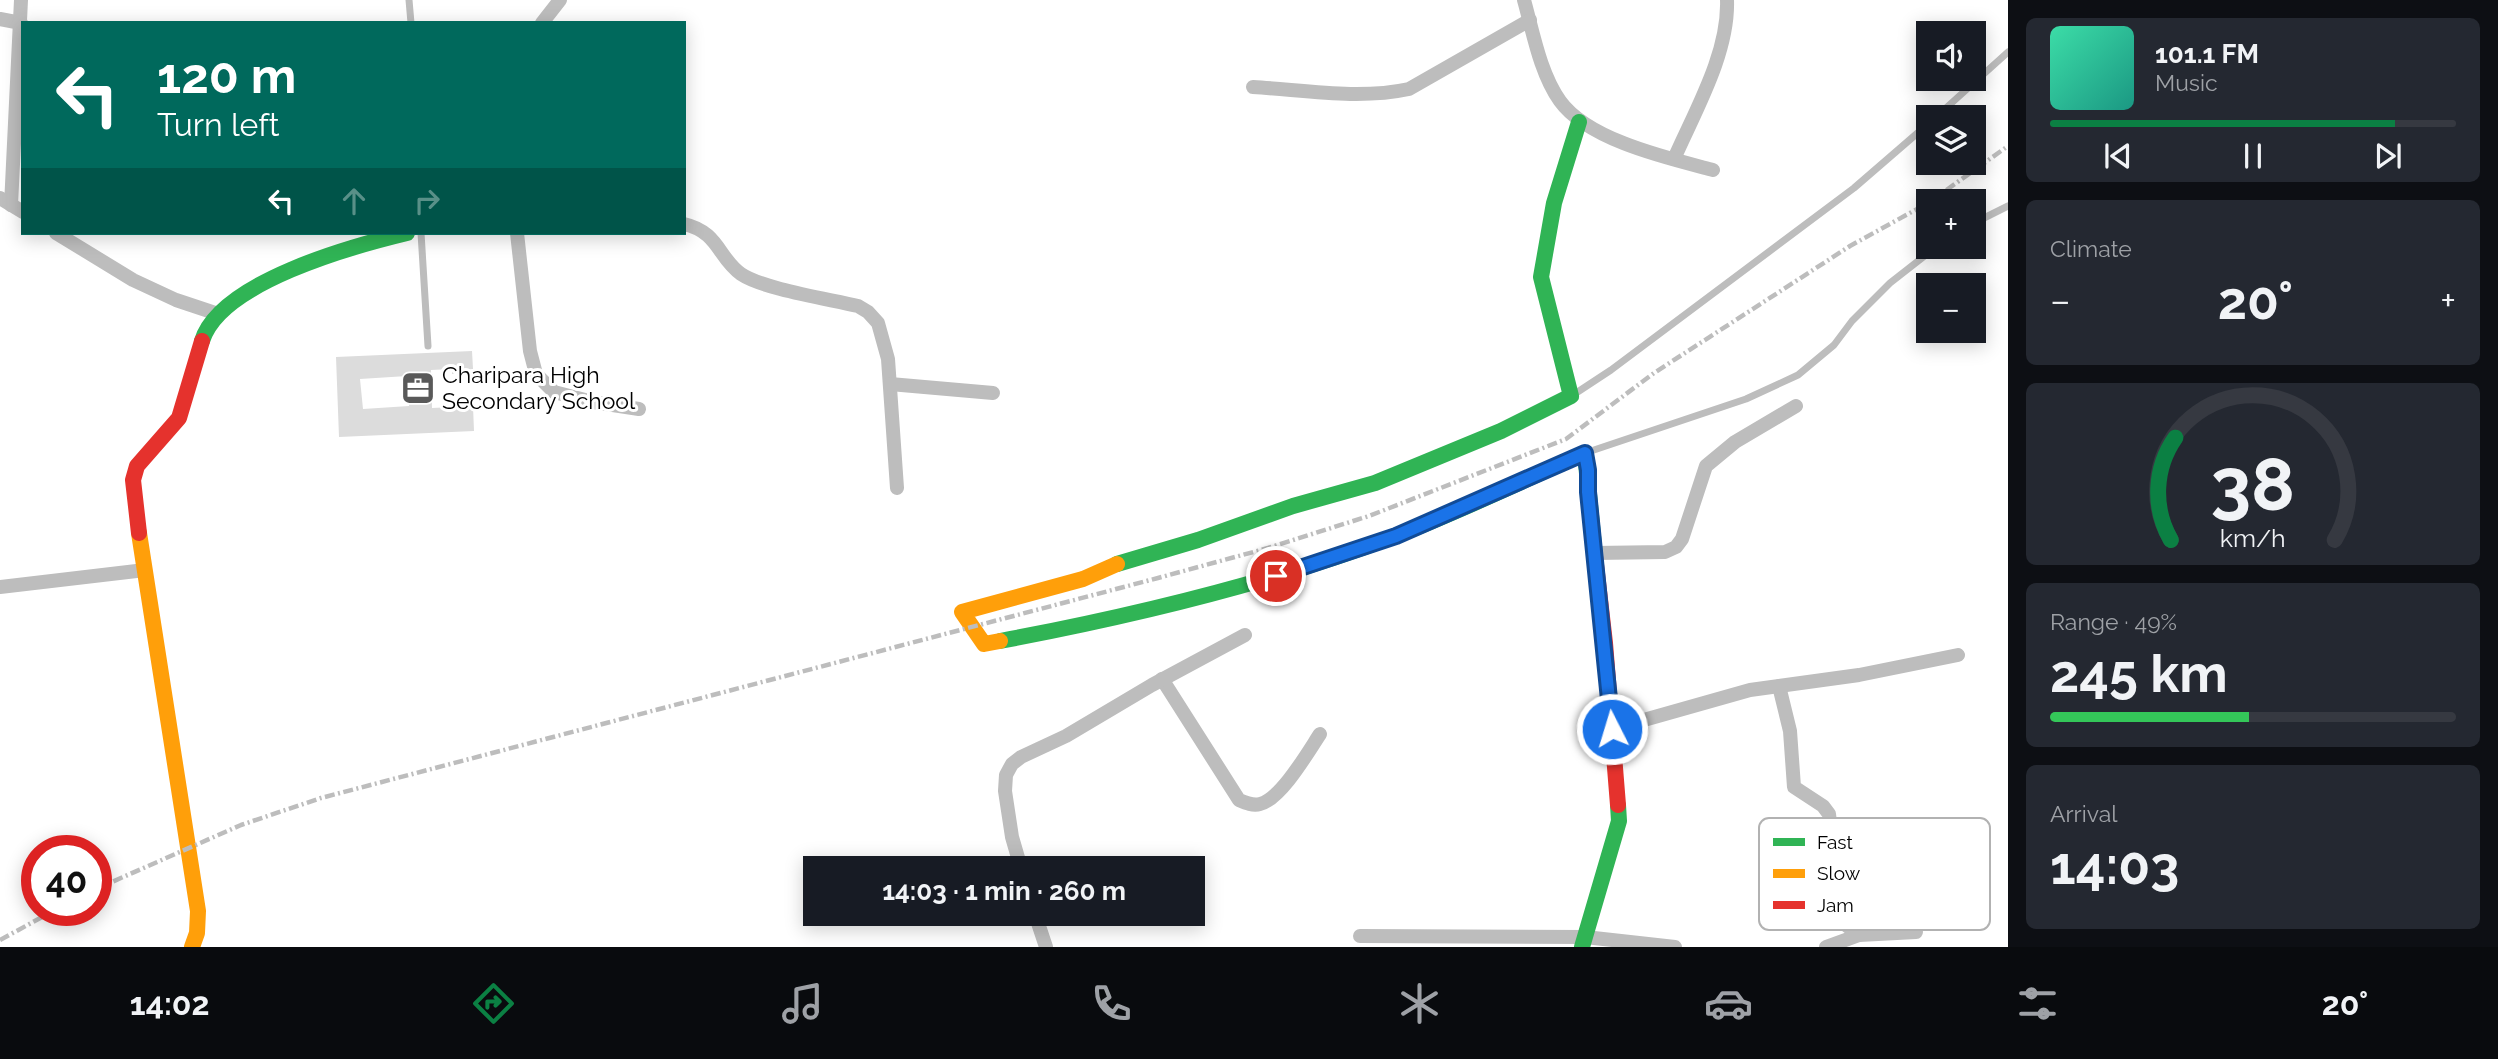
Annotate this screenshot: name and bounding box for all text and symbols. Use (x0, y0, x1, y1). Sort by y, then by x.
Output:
map controls (1916, 21, 1986, 343)
button: sound (1916, 21, 1986, 91)
text: 101.1 FM (2155, 39, 2259, 69)
text: 120 m (157, 47, 296, 104)
icon: left (42, 49, 133, 140)
text: Music (2155, 69, 2218, 96)
button: layers (1916, 105, 1986, 175)
text: Turn left (157, 106, 279, 143)
icon: previous (2099, 137, 2137, 175)
icon: pause (2234, 137, 2272, 175)
icon: next (2369, 137, 2407, 175)
icon: left (262, 182, 300, 220)
icon: ahead (335, 182, 373, 220)
icon: right (408, 182, 446, 220)
button: + (1916, 189, 1986, 259)
text: Climate (2050, 235, 2132, 262)
text: 20° (2218, 270, 2293, 331)
button: − (1916, 273, 1986, 343)
text: − (2050, 278, 2070, 323)
text: + (2440, 278, 2456, 323)
place label: Charipara High Secondary School (442, 361, 636, 414)
office icon: Charipara High Secondary School (399, 369, 437, 407)
text: 38 (2211, 442, 2295, 527)
text: km/h (2220, 522, 2286, 552)
pin (1246, 546, 1306, 606)
icon: arrive (1257, 557, 1295, 595)
text: Range · 49% (2050, 608, 2177, 635)
text: 245 km (2050, 643, 2228, 704)
position arrow (1575, 692, 1649, 766)
text: Arrival (2050, 800, 2117, 827)
legend (1759, 818, 1990, 930)
text: Fast (1817, 831, 1853, 853)
speed limit sign: 40 (21, 835, 112, 926)
text: 14:03 (2050, 835, 2179, 896)
text: Slow (1817, 862, 1861, 884)
text: 14:03 · 1 min · 260 m (882, 876, 1126, 906)
text: Jam (1817, 894, 1854, 916)
icon: directions (469, 979, 518, 1028)
icon: music (778, 979, 827, 1028)
icon: phone (1087, 979, 1136, 1028)
icon: climate (1395, 979, 1444, 1028)
icon: car (1704, 979, 1753, 1028)
icon: filters (2013, 979, 2062, 1028)
text: 14:02 (130, 985, 210, 1022)
text: 20° (2322, 985, 2368, 1022)

